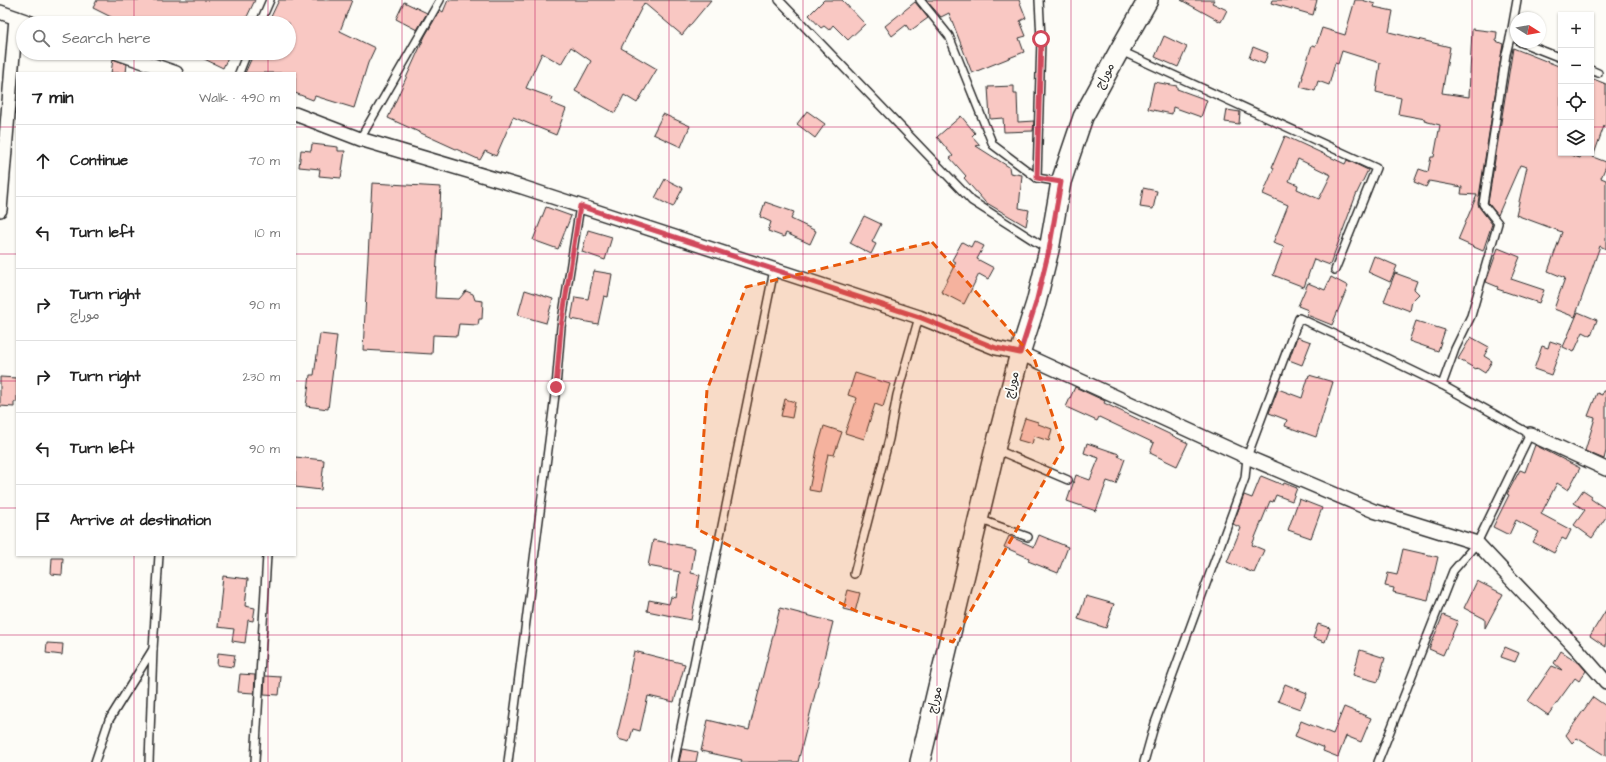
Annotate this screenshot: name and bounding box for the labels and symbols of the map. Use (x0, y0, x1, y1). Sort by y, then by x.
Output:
north arrow (1510, 12, 1546, 48)
route start (1032, 30, 1050, 48)
street label: موراج (1091, 60, 1119, 92)
street label: موراج (1000, 370, 1024, 400)
route end (547, 378, 565, 396)
street label: موراج (923, 685, 947, 715)

